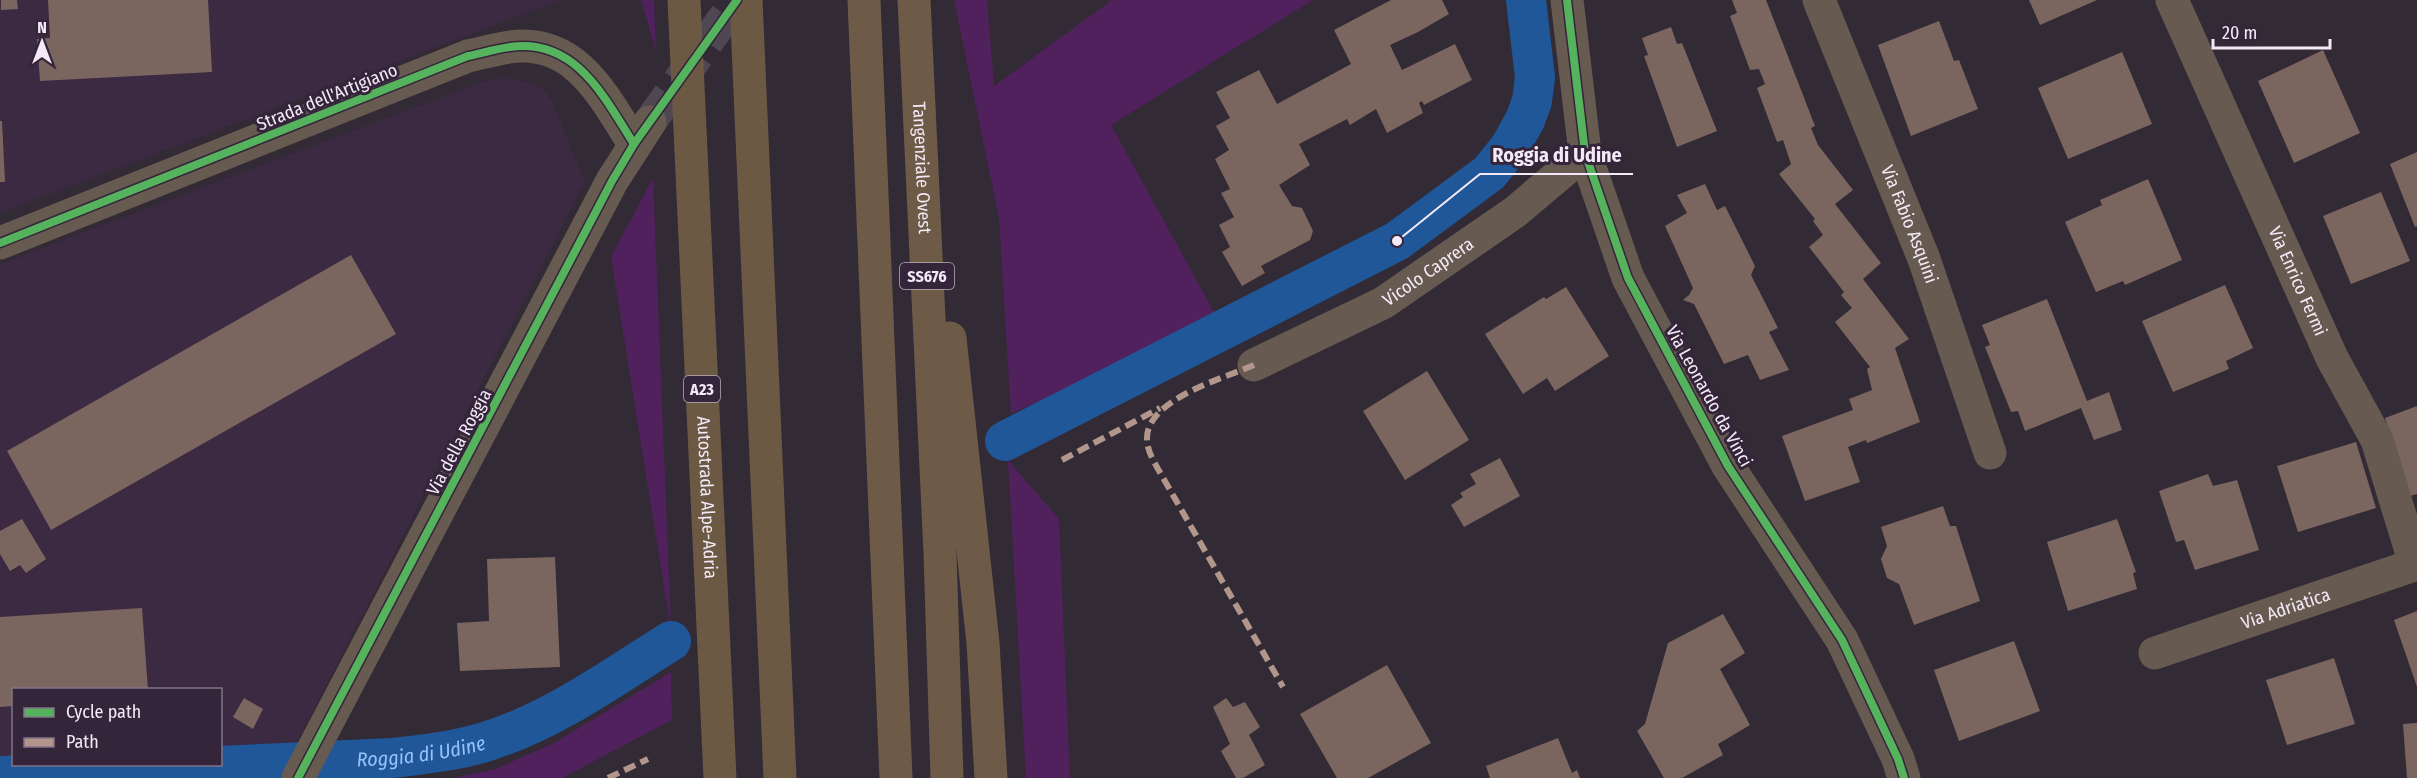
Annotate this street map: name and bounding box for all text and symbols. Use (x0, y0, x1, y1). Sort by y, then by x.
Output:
north arrow (12, 12, 72, 72)
scale bar (2213, 12, 2330, 50)
text: N (37, 18, 47, 37)
text: 20 m (2222, 22, 2257, 44)
street label: Strada dell'Artigiano (253, 59, 401, 135)
street label: Tangenziale Ovest (908, 101, 936, 234)
callout: Roggia di Udine (1480, 136, 1633, 174)
text: Roggia di Udine (1492, 143, 1622, 167)
street label: Via Fabio Asquini (1876, 162, 1942, 286)
street label: Via Enrico Fermi (2264, 223, 2332, 339)
street label: Vicolo Caprera (1378, 233, 1478, 311)
road number: SS676 (900, 263, 954, 289)
street label: Via Leonardo da Vinci (1661, 321, 1757, 471)
road number: A23 (684, 376, 720, 402)
street label: Via della Roggia (422, 385, 496, 499)
street label: Autostrada Alpe-Adria (692, 416, 722, 579)
street label: Via Adriatica (2238, 583, 2333, 634)
legend (12, 688, 222, 766)
text: Cycle path (66, 701, 141, 723)
water label: Roggia di Udine (356, 730, 489, 772)
text: Path (66, 731, 99, 753)

